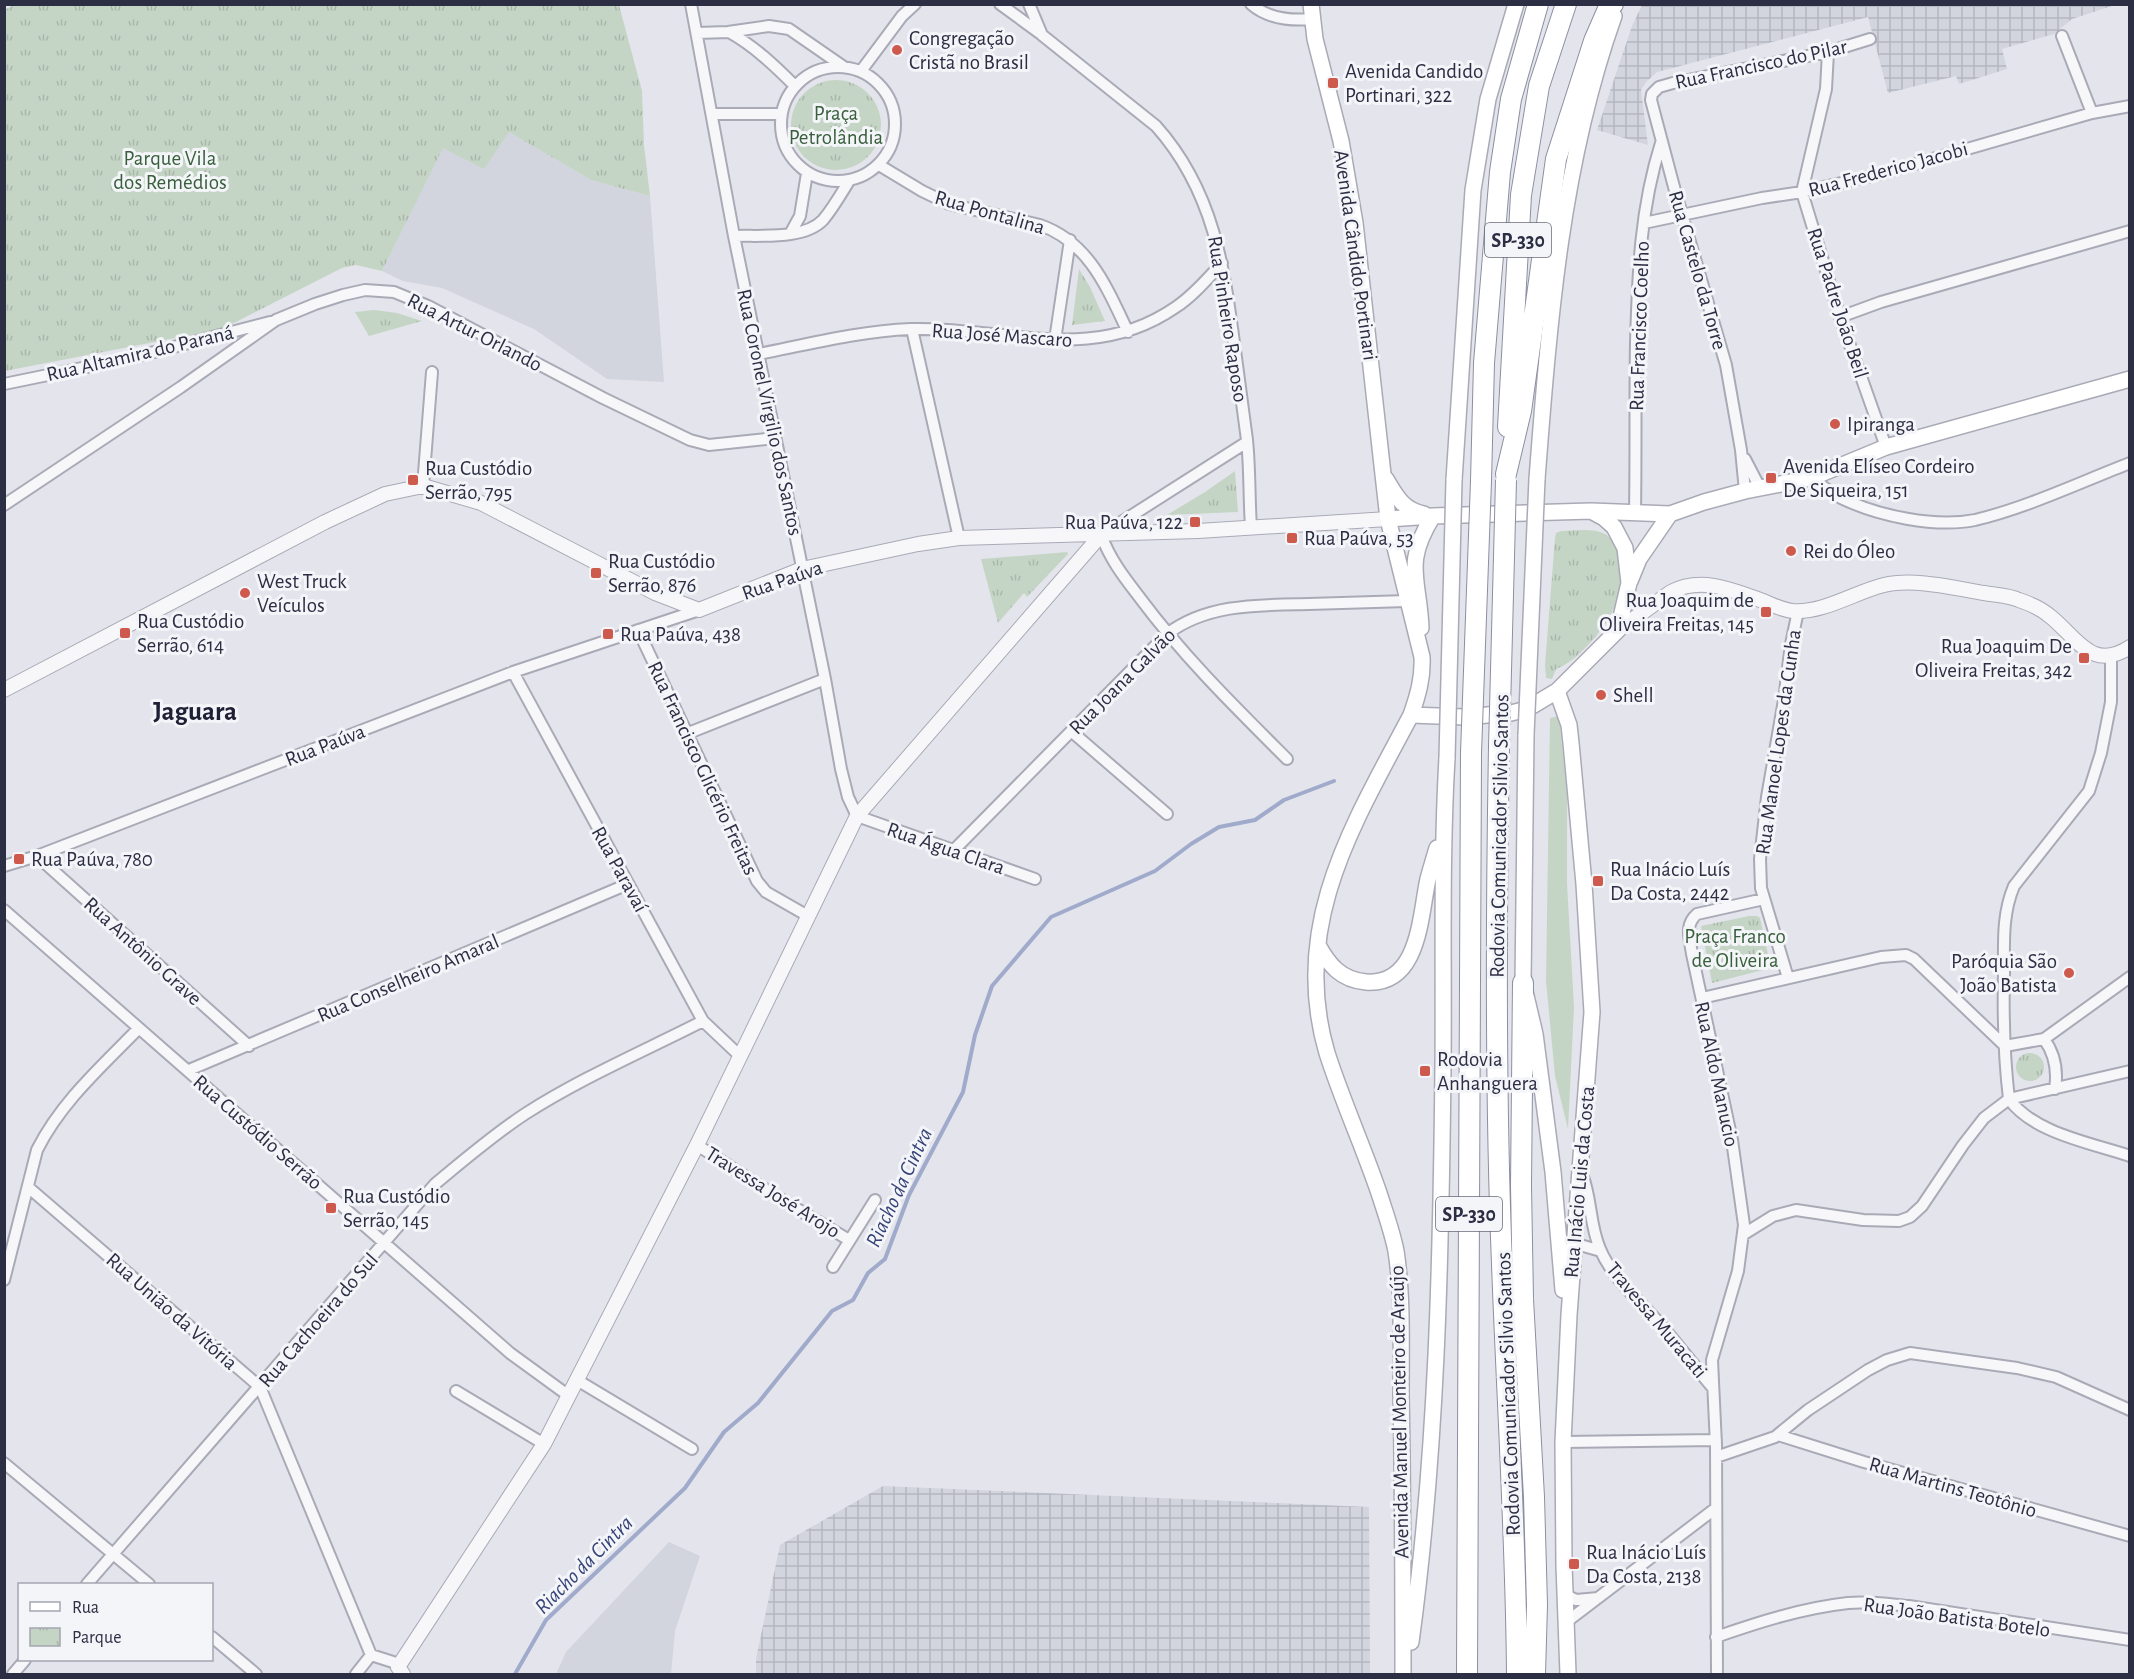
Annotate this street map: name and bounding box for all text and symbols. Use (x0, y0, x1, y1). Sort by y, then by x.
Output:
place label: Congregação Cristã no Brasil (909, 28, 1029, 73)
street label: Rua Francisco do Pilar (1673, 36, 1849, 93)
marker: Congregação Cristã no Brasil (890, 43, 904, 57)
place label: Avenida Candido Portinari, 322 (1345, 61, 1483, 106)
marker: Avenida Candido Portinari, 322 (1326, 76, 1340, 90)
park label: Praça Petrolândia (789, 103, 884, 148)
street label: Rua Frederico Jacobi (1806, 138, 1970, 201)
park label: Parque Vila dos Remédios (113, 148, 227, 193)
street label: Avenida Cândido Portinari (1330, 148, 1381, 362)
street label: Rua Pontalina (933, 187, 1047, 238)
street label: Rua Castelo da Torre (1665, 188, 1730, 352)
road number: SP-330 (1485, 223, 1551, 257)
street label: Rua Padre João Beil (1803, 225, 1872, 381)
street label: Rua Pinheiro Raposo (1204, 234, 1251, 404)
street label: Rua Francisco Coelho (1626, 241, 1653, 411)
street label: Rua Coronel Virgilio dos Santos (733, 287, 806, 537)
street label: Rua Artur Orlando (404, 289, 546, 375)
street label: Rua José Mascaro (931, 320, 1073, 351)
street label: Rua Altamira do Paraná (45, 322, 236, 385)
place label: Ipiranga (1847, 414, 1915, 435)
marker: Ipiranga (1828, 417, 1842, 431)
place label: Avenida Elíseo Cordeiro De Siqueira, 151 (1783, 456, 1975, 501)
place label: Rua Custódio Serrão, 795 (425, 458, 532, 503)
marker: Avenida Elíseo Cordeiro De Siqueira, 151 (1764, 471, 1778, 485)
marker: Rua Custódio Serrão, 795 (406, 473, 420, 487)
place label: Rua Paúva, 122 (1065, 512, 1183, 533)
marker: Rua Paúva, 122 (1188, 515, 1202, 529)
place label: Rua Paúva, 53 (1304, 528, 1414, 549)
marker: Rua Paúva, 53 (1285, 531, 1299, 545)
place label: Rei do Óleo (1803, 539, 1895, 562)
marker: Rei do Óleo (1784, 544, 1798, 558)
place label: Rua Custódio Serrão, 876 (608, 551, 715, 596)
street label: Rua Paúva (739, 557, 826, 604)
marker: Rua Custódio Serrão, 876 (589, 566, 603, 580)
place label: West Truck Veículos (257, 571, 347, 616)
marker: West Truck Veículos (238, 586, 252, 600)
place label: Rua Joaquim de Oliveira Freitas, 145 (1599, 590, 1754, 635)
marker: Rua Joaquim de Oliveira Freitas, 145 (1759, 605, 1773, 619)
place label: Rua Custódio Serrão, 614 (137, 611, 244, 656)
place label: Rua Paúva, 438 (620, 624, 741, 645)
street label: Rua Joana Galvão (1065, 624, 1180, 739)
marker: Rua Custódio Serrão, 614 (118, 626, 132, 640)
marker: Rua Paúva, 438 (601, 627, 615, 641)
street label: Rua Manoel Lopes da Cunha (1752, 628, 1805, 856)
place label: Rua Joaquim De Oliveira Freitas, 342 (1915, 636, 2072, 681)
marker: Rua Joaquim De Oliveira Freitas, 342 (2077, 651, 2091, 665)
street label: Rua Francisco Glicério Freitas (644, 658, 761, 878)
place label: Shell (1613, 685, 1654, 706)
marker: Shell (1594, 688, 1608, 702)
street label: Rodovia Comunicador Silvio Santos (1487, 694, 1512, 978)
district label: Jaguara (153, 698, 237, 725)
street label: Rua Paúva (282, 721, 368, 770)
street label: Rua Água Clara (884, 817, 1008, 879)
street label: Rua Paravaí (588, 823, 652, 916)
place label: Rua Paúva, 780 (31, 849, 153, 870)
marker: Rua Paúva, 780 (12, 852, 26, 866)
place label: Rua Inácio Luís Da Costa, 2442 (1610, 859, 1730, 904)
marker: Rua Inácio Luís Da Costa, 2442 (1591, 874, 1605, 888)
street label: Rua Antônio Grave (80, 893, 206, 1010)
park label: Praça Franco de Oliveira (1684, 926, 1786, 971)
street label: Rua Conselheiro Amaral (314, 931, 502, 1026)
place label: Paróquia São João Batista (1951, 951, 2057, 996)
marker: Paróquia São João Batista (2062, 966, 2076, 980)
street label: Rua Aldo Manucio (1691, 1000, 1742, 1149)
place label: Rodovia Anhanguera (1437, 1049, 1538, 1094)
marker: Rodovia Anhanguera (1418, 1064, 1432, 1078)
street label: Rua Custódio Serrão (189, 1071, 326, 1194)
street label: Rua Inácio Luis da Costa (1561, 1085, 1598, 1279)
water label: Riacho da Cintra (862, 1124, 936, 1250)
street label: Travessa José Arojo (702, 1143, 844, 1242)
place label: Rua Custódio Serrão, 145 (343, 1186, 450, 1231)
road number: SP-330 (1436, 1197, 1502, 1231)
marker: Rua Custódio Serrão, 145 (324, 1201, 338, 1215)
street label: Rua União da Vitória (102, 1249, 242, 1374)
street label: Rua Cachoeira do Sul (255, 1249, 382, 1391)
street label: Rodovia Comunicador Silvio Santos (1493, 1252, 1524, 1536)
street label: Travessa Muracati (1602, 1258, 1711, 1382)
street label: Avenida Manuel Monteiro de Araújo (1386, 1265, 1413, 1559)
street label: Rua Martins Teotônio (1867, 1454, 2039, 1521)
water label: Riacho da Cintra (530, 1511, 637, 1618)
place label: Rua Inácio Luís Da Costa, 2138 (1586, 1542, 1706, 1587)
marker: Rua Inácio Luís Da Costa, 2138 (1567, 1557, 1581, 1571)
legend (18, 1583, 213, 1661)
street label: Rua João Batista Botelo (1862, 1594, 2052, 1641)
text: Rua (72, 1599, 99, 1617)
text: Parque (72, 1629, 121, 1647)

